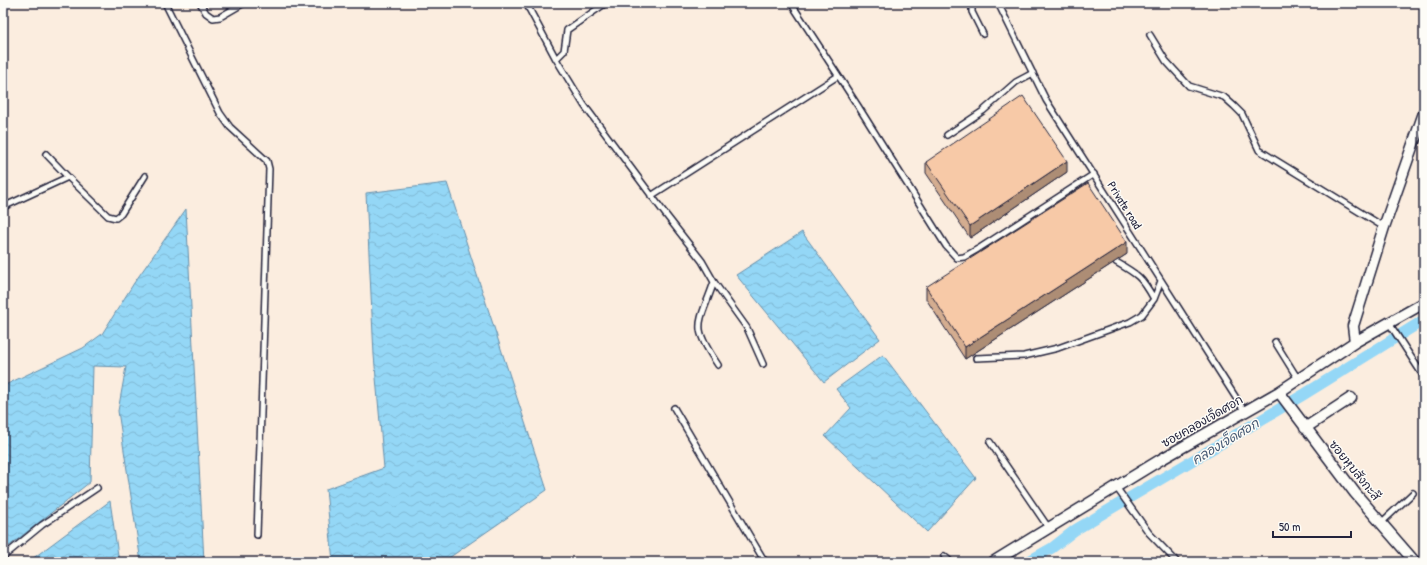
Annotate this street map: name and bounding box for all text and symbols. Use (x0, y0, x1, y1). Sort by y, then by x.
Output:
street label: Private road (1104, 178, 1146, 232)
street label: ซอยคลองเจ็ดศอก (1159, 392, 1245, 450)
water label: คลองเจ็ดศอก (1189, 415, 1261, 467)
street label: ซอยหุบสังกะสี (1325, 436, 1386, 506)
scale bar (1273, 513, 1351, 539)
text: 50 m (1279, 518, 1300, 535)

